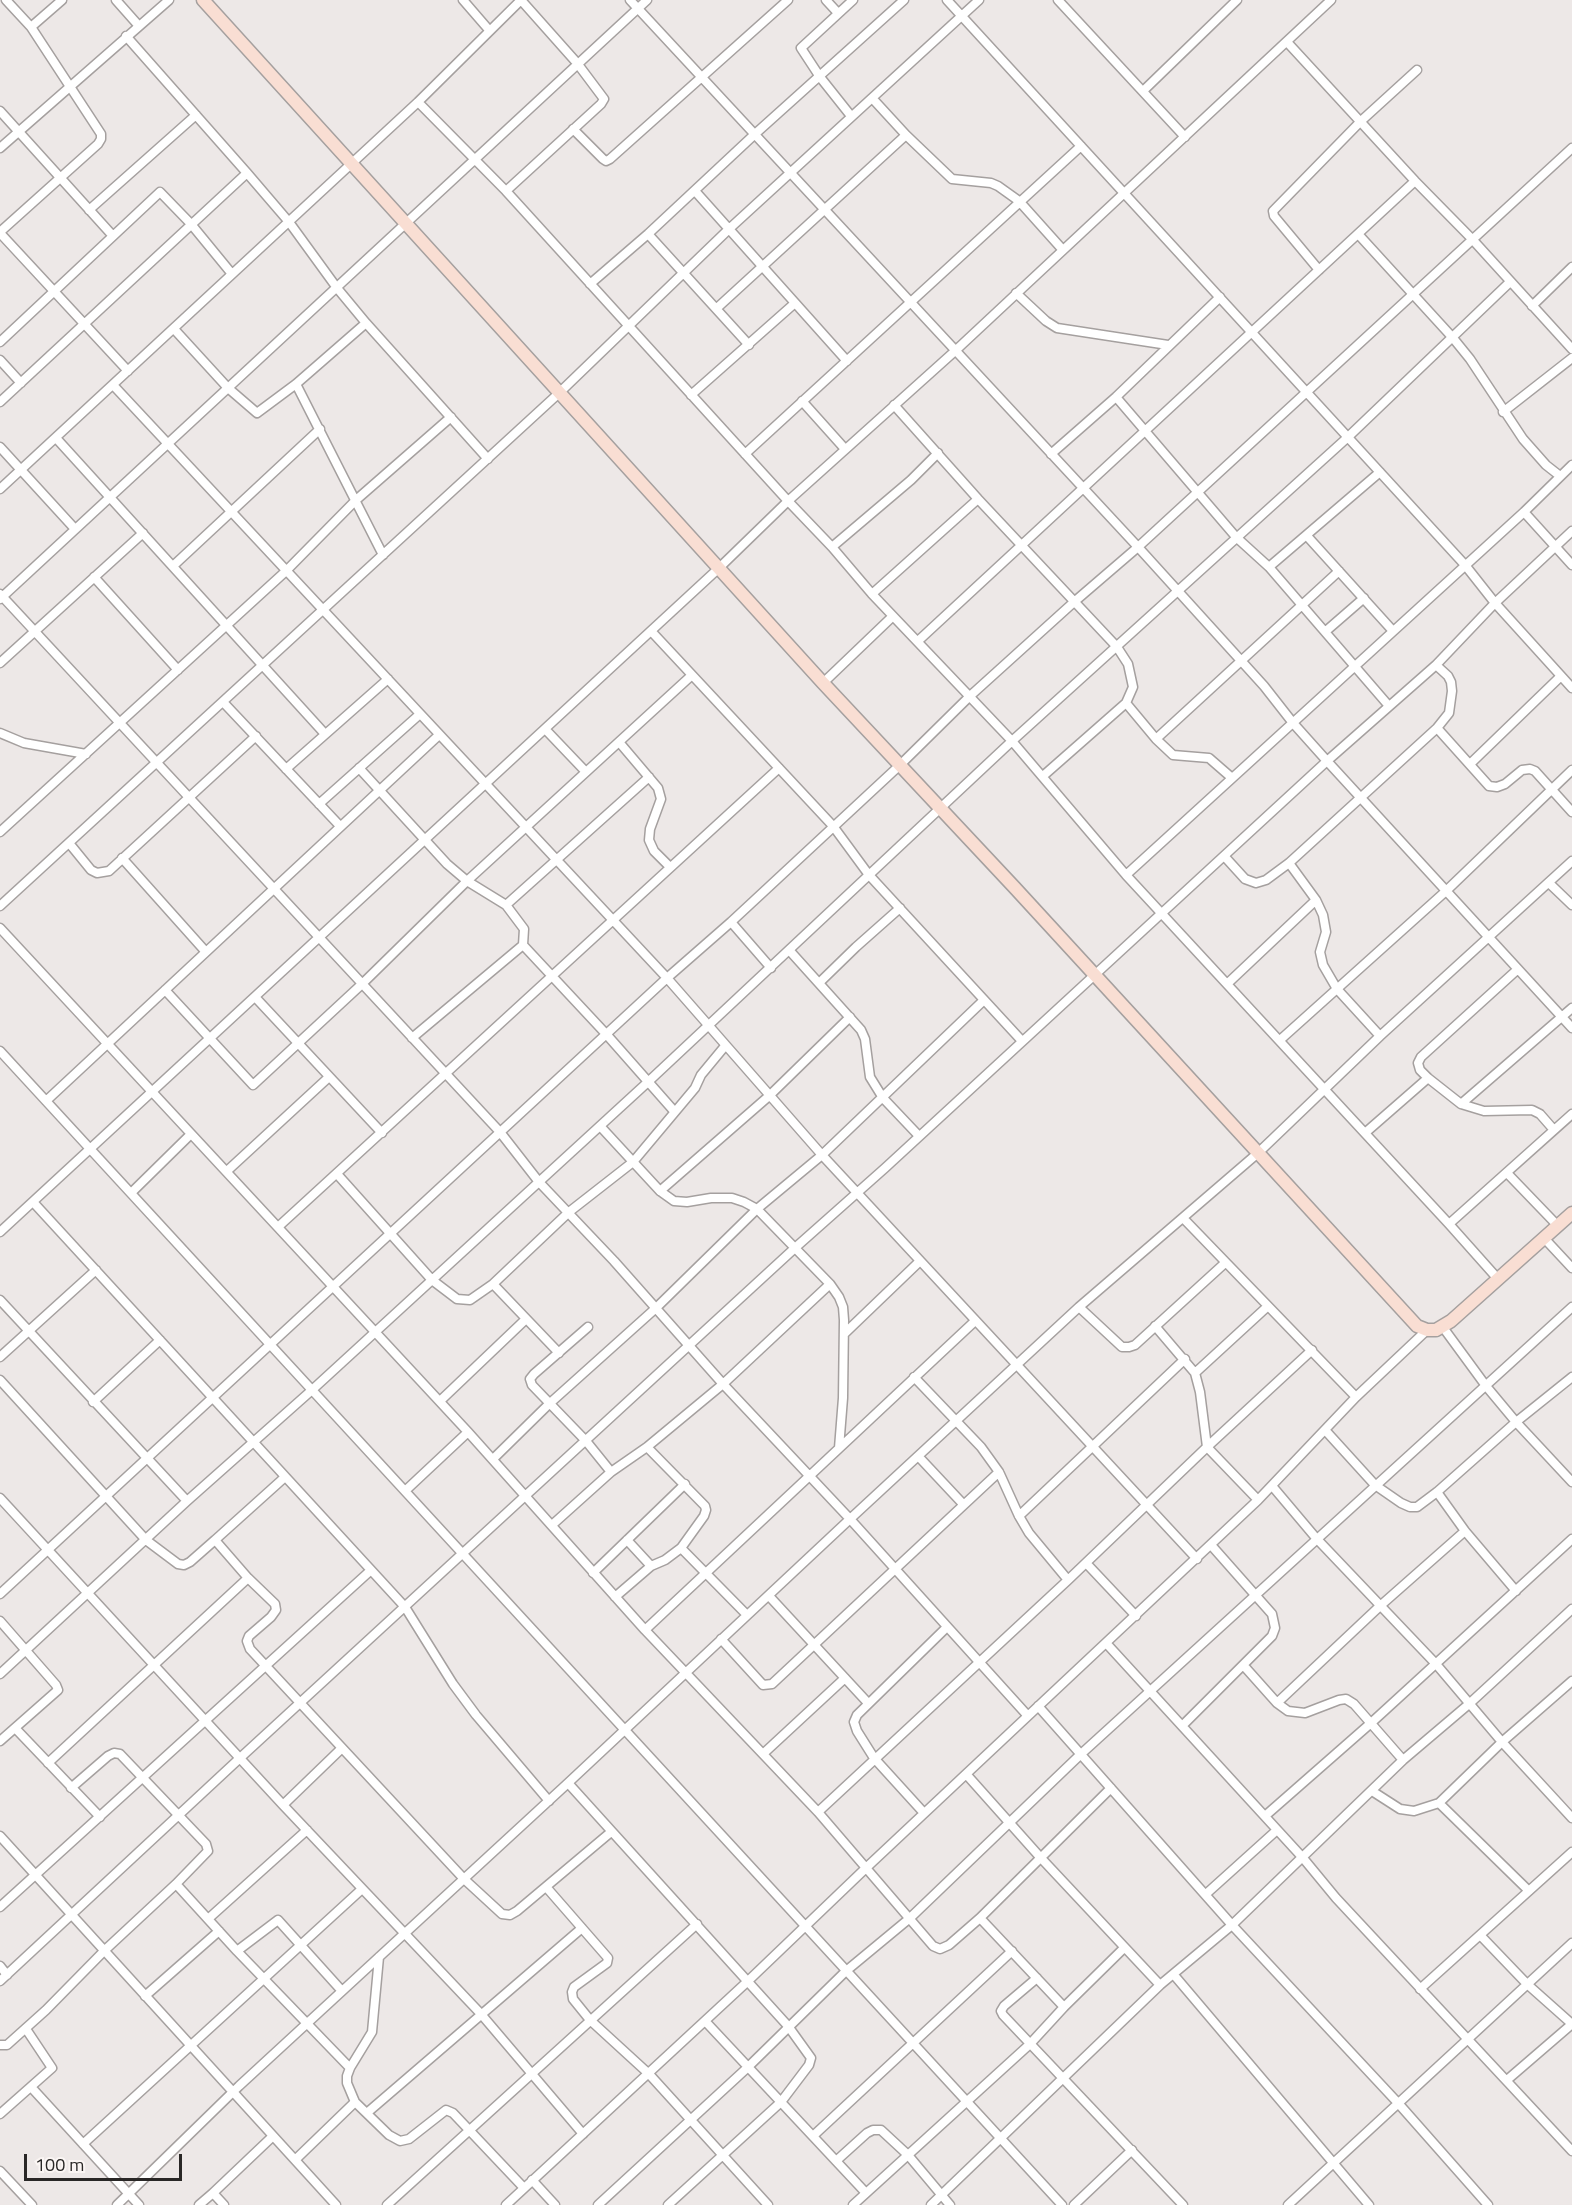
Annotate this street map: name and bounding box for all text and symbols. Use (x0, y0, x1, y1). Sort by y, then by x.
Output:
scale bar (27, 2142, 184, 2180)
text: 100 m (35, 2151, 84, 2178)

